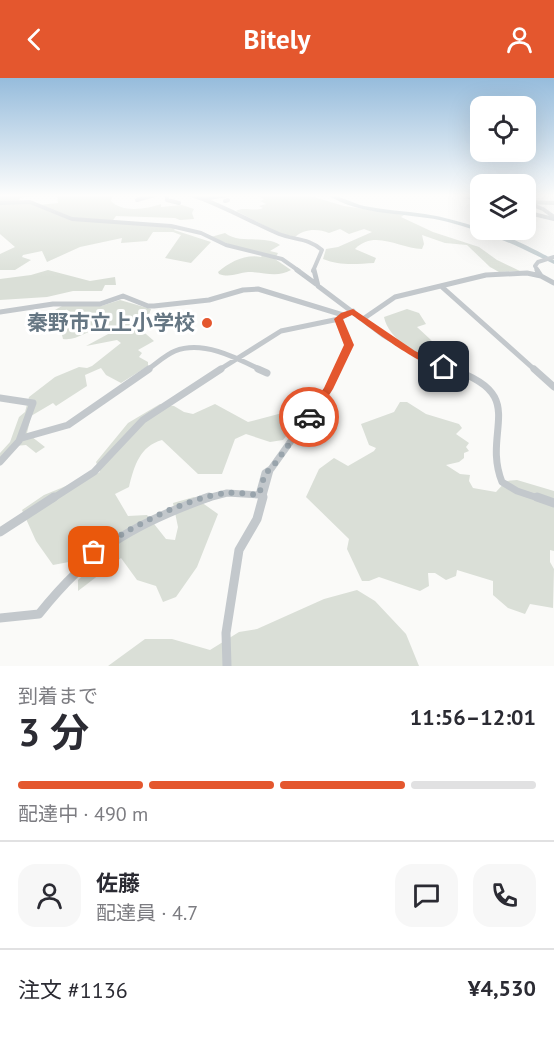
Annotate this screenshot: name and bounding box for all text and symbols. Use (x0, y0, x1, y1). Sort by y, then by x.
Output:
text: Bitely (243, 22, 311, 56)
icon: back (18, 23, 51, 56)
icon: person (503, 23, 536, 56)
map controls (470, 96, 536, 240)
button: locate (470, 96, 536, 162)
button: layers (470, 174, 536, 240)
place label: 秦野市立上小学校 (27, 309, 195, 336)
marker: 秦野市立上小学校 (200, 316, 214, 330)
pin (418, 341, 469, 392)
icon: home (427, 350, 460, 383)
courier (279, 387, 339, 447)
icon: car (293, 401, 326, 434)
pin (68, 526, 119, 577)
icon: bag (77, 535, 110, 568)
text: 到着まで (18, 683, 98, 709)
text: 11:56–12:01 (410, 703, 536, 731)
text: 3 分 (18, 706, 89, 757)
text: 配達中 · 490 m (18, 801, 148, 827)
button: person (18, 864, 81, 927)
button: chat (395, 864, 458, 927)
button: phone (473, 864, 536, 927)
text: 佐藤 (96, 869, 140, 897)
text: 配達員 · 4.7 (96, 900, 198, 926)
text: ¥4,530 (468, 974, 536, 1002)
text: 注文 #1136 (18, 976, 128, 1004)

